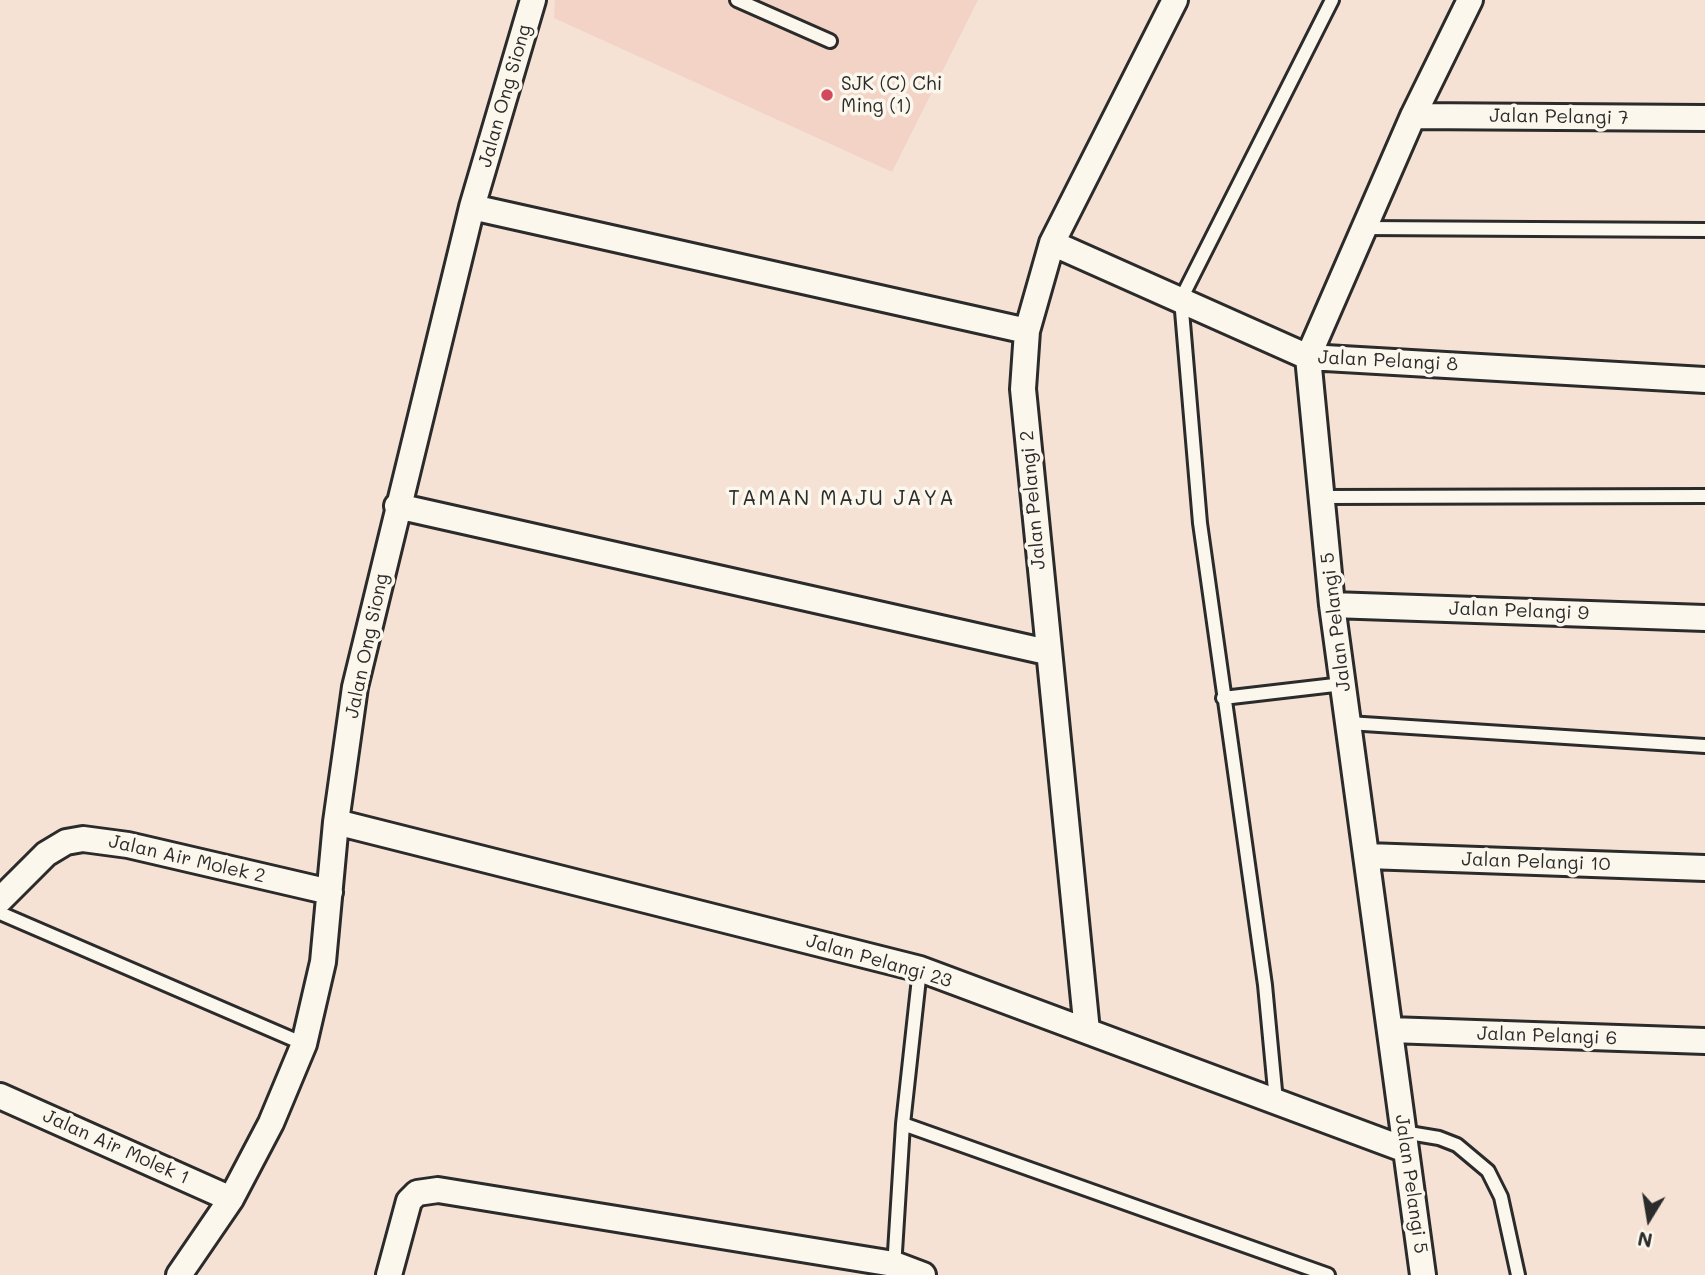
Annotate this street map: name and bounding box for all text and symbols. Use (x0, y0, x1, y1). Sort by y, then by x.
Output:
street label: Jalan Ong Siong (474, 22, 536, 170)
place label: SJK (C) Chi Ming (1) (841, 73, 942, 117)
marker: SJK (C) Chi Ming (1) (819, 87, 835, 103)
street label: Jalan Pelangi 7 (1489, 104, 1629, 130)
street label: Jalan Pelangi 8 (1317, 346, 1459, 376)
street label: Jalan Pelangi 2 (1016, 430, 1050, 570)
district label: TAMAN MAJU JAYA (730, 486, 954, 512)
street label: Jalan Pelangi 5 (1316, 551, 1356, 693)
street label: Jalan Ong Siong (341, 572, 393, 720)
street label: Jalan Pelangi 9 (1449, 597, 1589, 625)
street label: Jalan Air Molek 2 (107, 830, 267, 888)
street label: Jalan Pelangi 10 (1461, 848, 1611, 876)
street label: Jalan Pelangi 23 (803, 929, 955, 993)
street label: Jalan Pelangi 6 (1476, 1022, 1618, 1050)
street label: Jalan Air Molek 1 (39, 1105, 193, 1189)
street label: Jalan Pelangi 5 (1390, 1113, 1432, 1255)
north arrow (1614, 1184, 1684, 1254)
text: N (1635, 1226, 1654, 1254)

